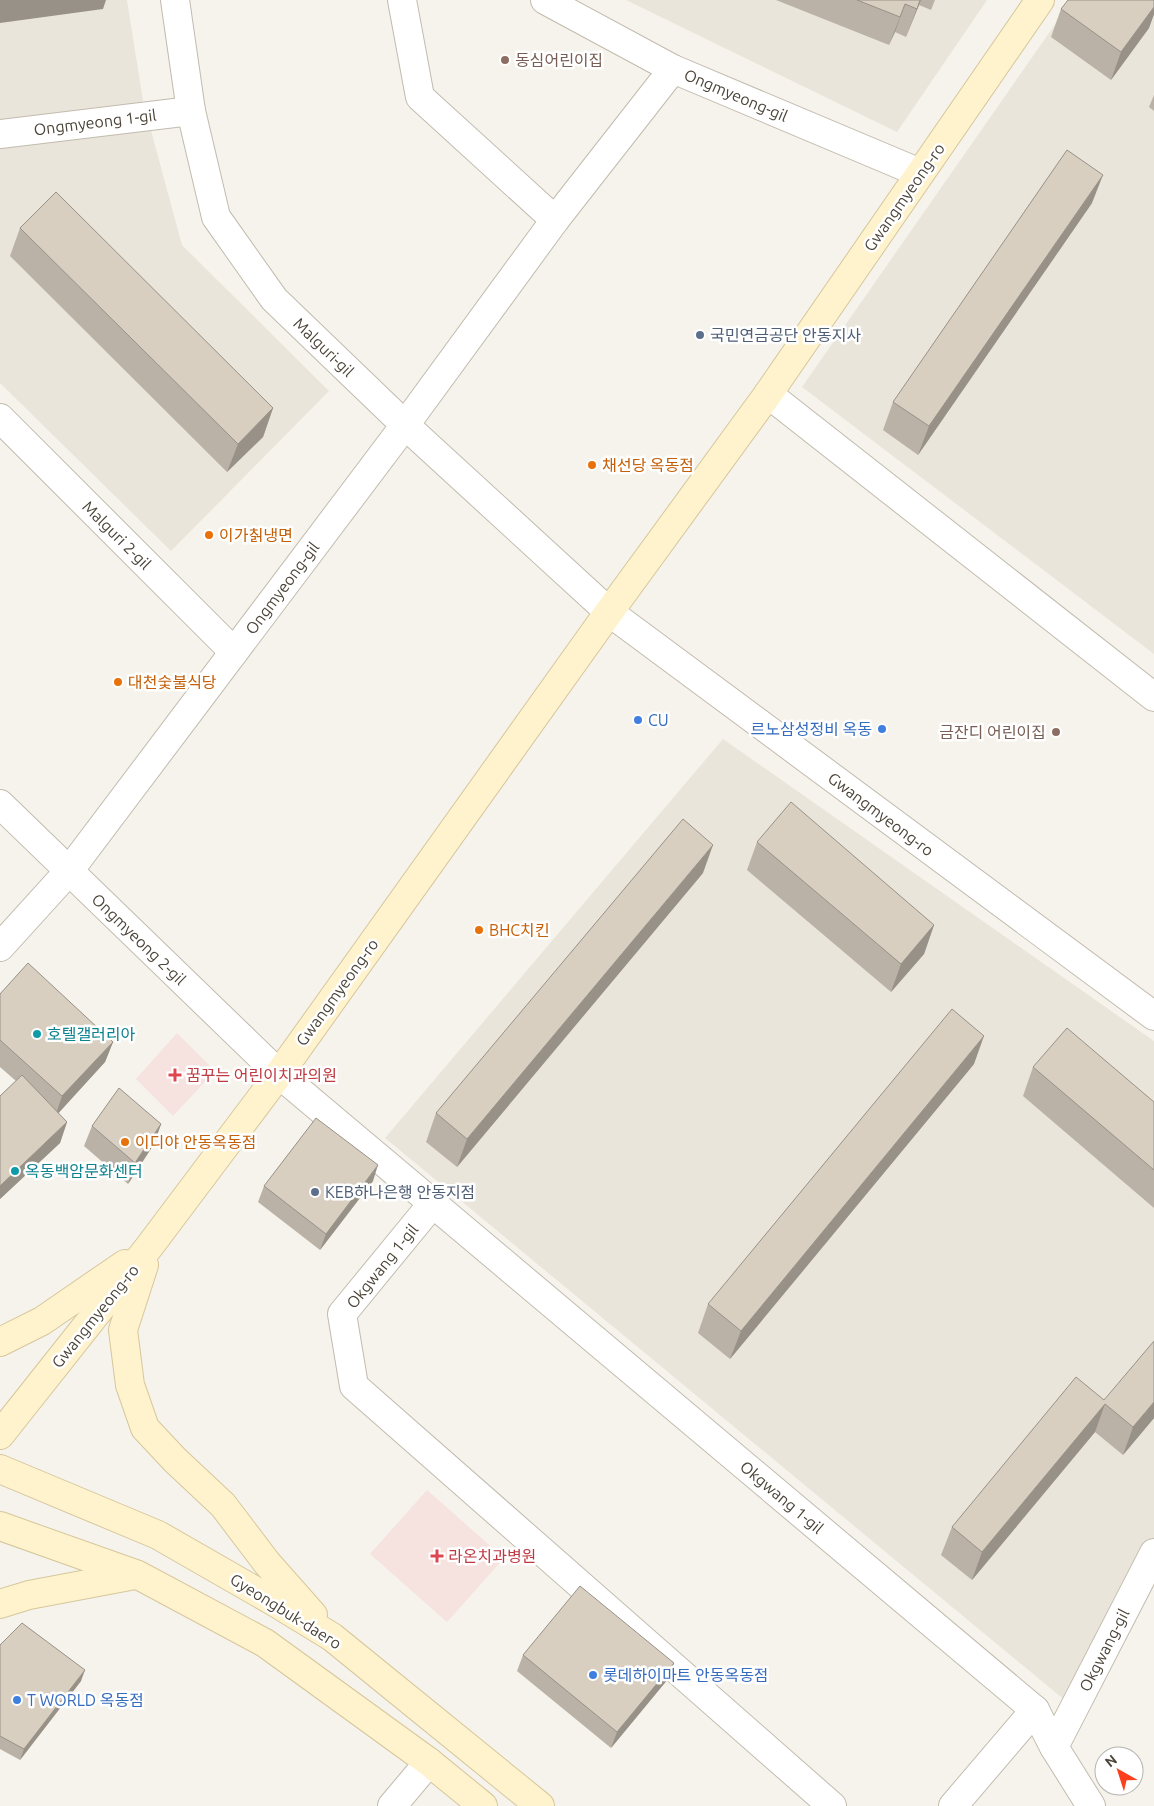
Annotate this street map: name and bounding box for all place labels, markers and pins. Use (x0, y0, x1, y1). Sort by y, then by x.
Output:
place label: 동심어린이집 (515, 51, 603, 69)
marker: 동심어린이집 (499, 54, 511, 66)
place label: 국민연금공단 안동지사 (710, 326, 861, 344)
marker: 국민연금공단 안동지사 (694, 329, 706, 341)
place label: 채선당 옥동점 (602, 456, 694, 474)
marker: 채선당 옥동점 (586, 459, 598, 471)
place label: 이가칡냉면 (219, 526, 293, 544)
marker: 이가칡냉면 (203, 529, 215, 541)
place label: 대천숯불식당 (128, 673, 217, 691)
marker: 대천숯불식당 (112, 676, 124, 688)
place label: CU (648, 711, 669, 729)
marker: CU (632, 714, 644, 726)
place label: 르노삼성정비 옥동 (751, 720, 872, 738)
marker: 르노삼성정비 옥동 (876, 723, 888, 735)
place label: 금잔디 어린이집 (939, 723, 1046, 741)
marker: 금잔디 어린이집 (1050, 726, 1062, 738)
place label: BHC치킨 (489, 921, 550, 939)
marker: BHC치킨 (473, 924, 485, 936)
place label: 호텔갤러리아 (47, 1025, 136, 1043)
marker: 호텔갤러리아 (31, 1028, 43, 1040)
place label: 꿈꾸는 어린이치과의원 (186, 1066, 337, 1084)
marker: 꿈꾸는 어린이치과의원 (168, 1068, 182, 1082)
place label: 이디야 안동옥동점 (135, 1133, 256, 1151)
marker: 이디야 안동옥동점 (119, 1136, 131, 1148)
place label: 옥동백암문화센터 (25, 1162, 143, 1180)
marker: 옥동백암문화센터 (9, 1165, 21, 1177)
place label: KEB하나은행 안동지점 (325, 1183, 475, 1201)
marker: KEB하나은행 안동지점 (309, 1186, 321, 1198)
place label: 라온치과병원 (448, 1547, 536, 1565)
marker: 라온치과병원 (430, 1549, 444, 1563)
place label: 롯데하이마트 안동옥동점 (603, 1666, 769, 1684)
marker: 롯데하이마트 안동옥동점 (587, 1669, 599, 1681)
place label: T WORLD 옥동점 (27, 1691, 144, 1709)
marker: T WORLD 옥동점 (11, 1694, 23, 1706)

